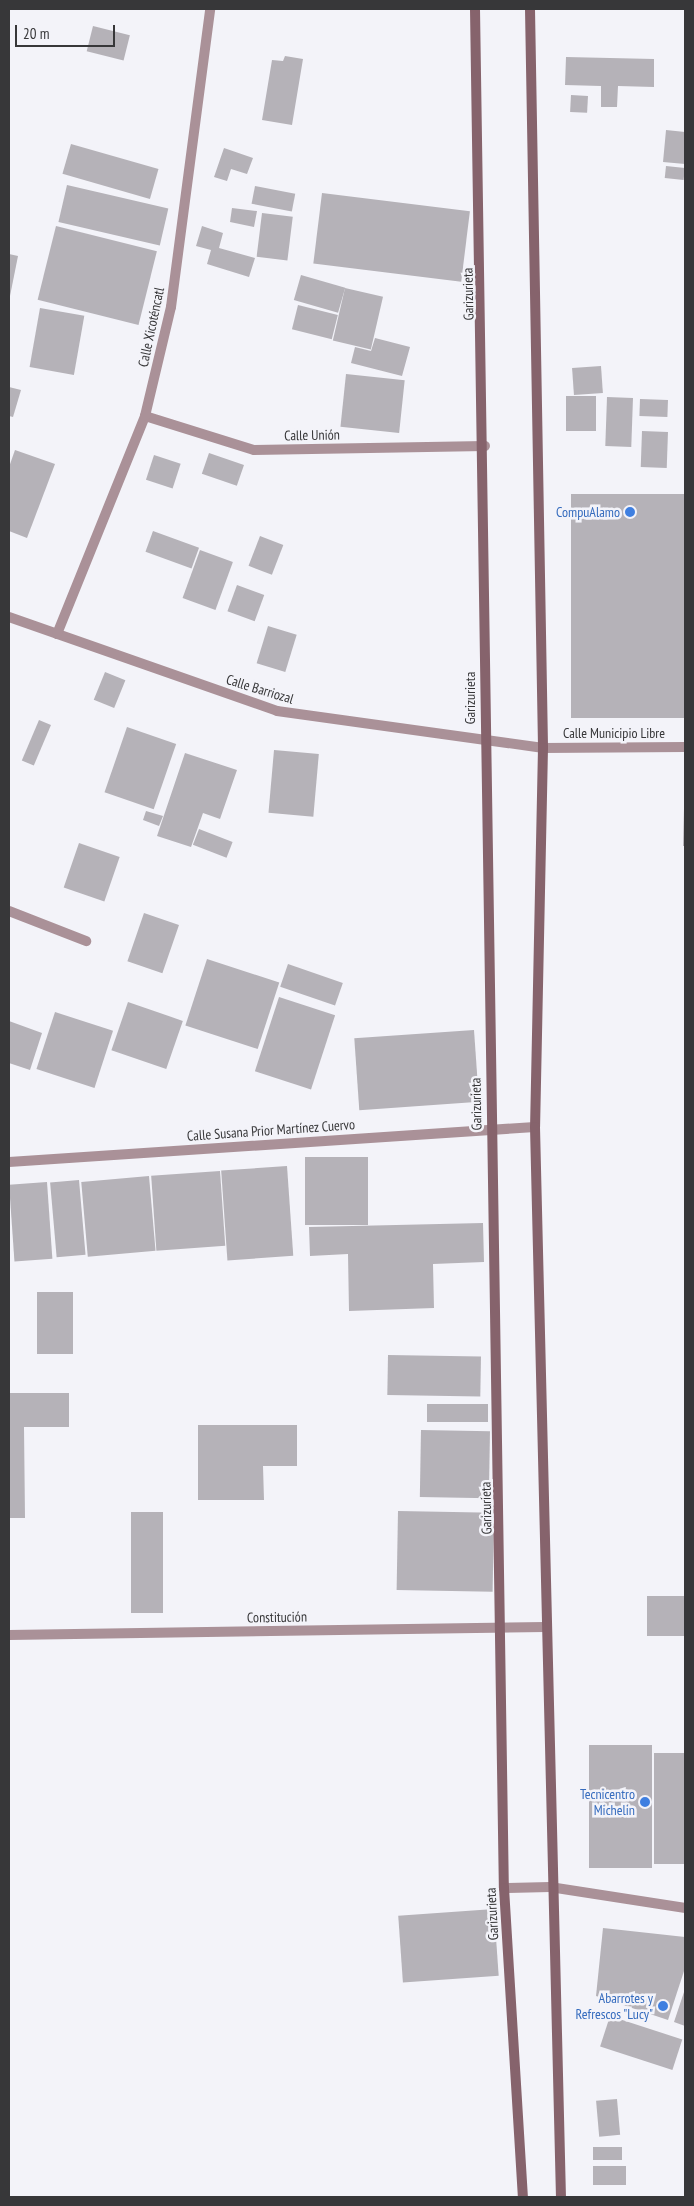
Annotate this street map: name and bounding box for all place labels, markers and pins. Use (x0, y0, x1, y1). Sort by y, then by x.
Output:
place label: CompuAlamo (556, 504, 620, 520)
marker: CompuAlamo (624, 506, 636, 518)
place label: Tecnicentro Michelin (580, 1786, 635, 1818)
marker: Tecnicentro Michelin (639, 1796, 651, 1808)
place label: Abarrotes y Refrescos "Lucy" (575, 1990, 653, 2022)
marker: Abarrotes y Refrescos "Lucy" (657, 2000, 669, 2012)

